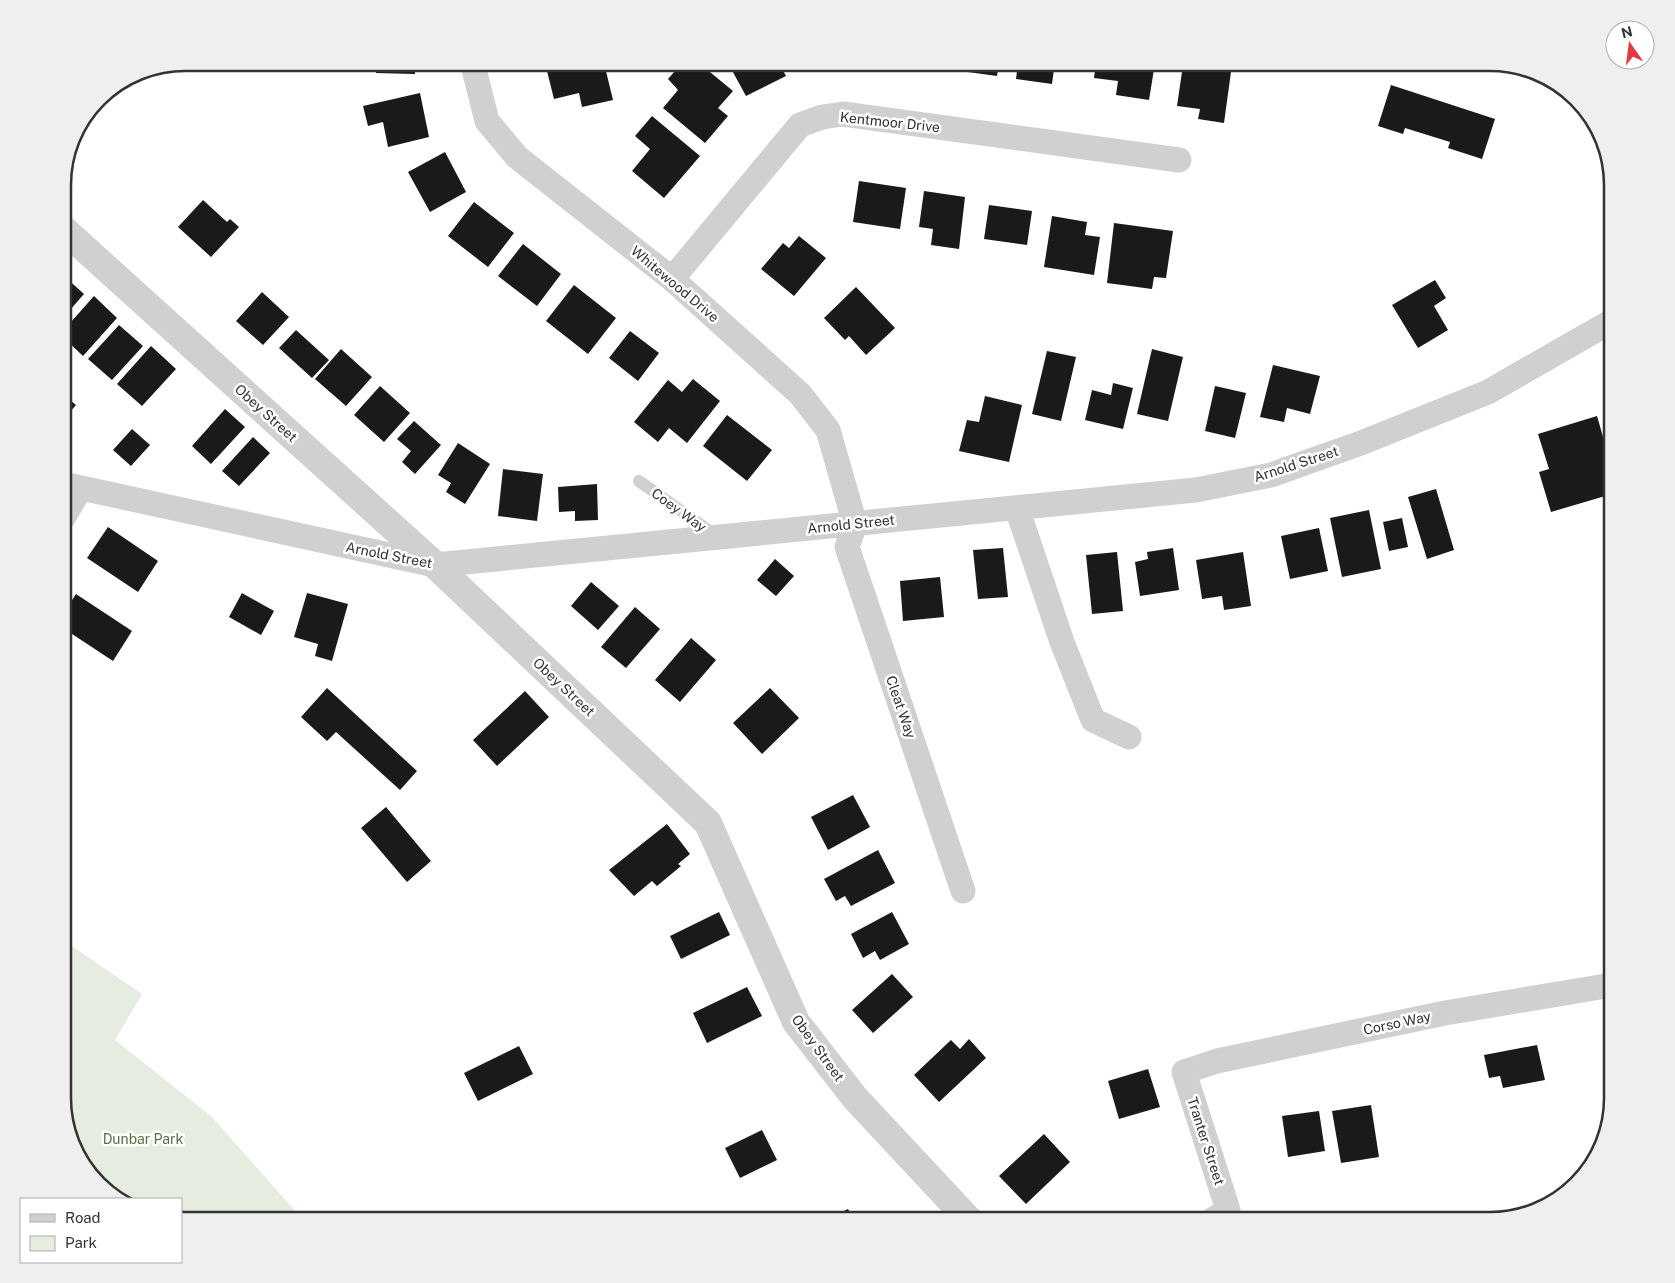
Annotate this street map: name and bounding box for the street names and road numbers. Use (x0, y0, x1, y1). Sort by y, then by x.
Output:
street label: Kentmoor Drive (839, 109, 941, 135)
street label: Whitewood Drive (628, 243, 722, 325)
street label: Obey Street (232, 381, 300, 445)
street label: Arnold Street (1252, 443, 1340, 485)
street label: Coey Way (649, 485, 710, 535)
street label: Arnold Street (806, 511, 896, 537)
street label: Arnold Street (344, 539, 434, 571)
street label: Obey Street (530, 655, 598, 719)
street label: Cleat Way (883, 674, 919, 741)
street label: Corso Way (1362, 1008, 1433, 1038)
street label: Obey Street (789, 1012, 847, 1084)
street label: Tranter Street (1184, 1095, 1228, 1187)

